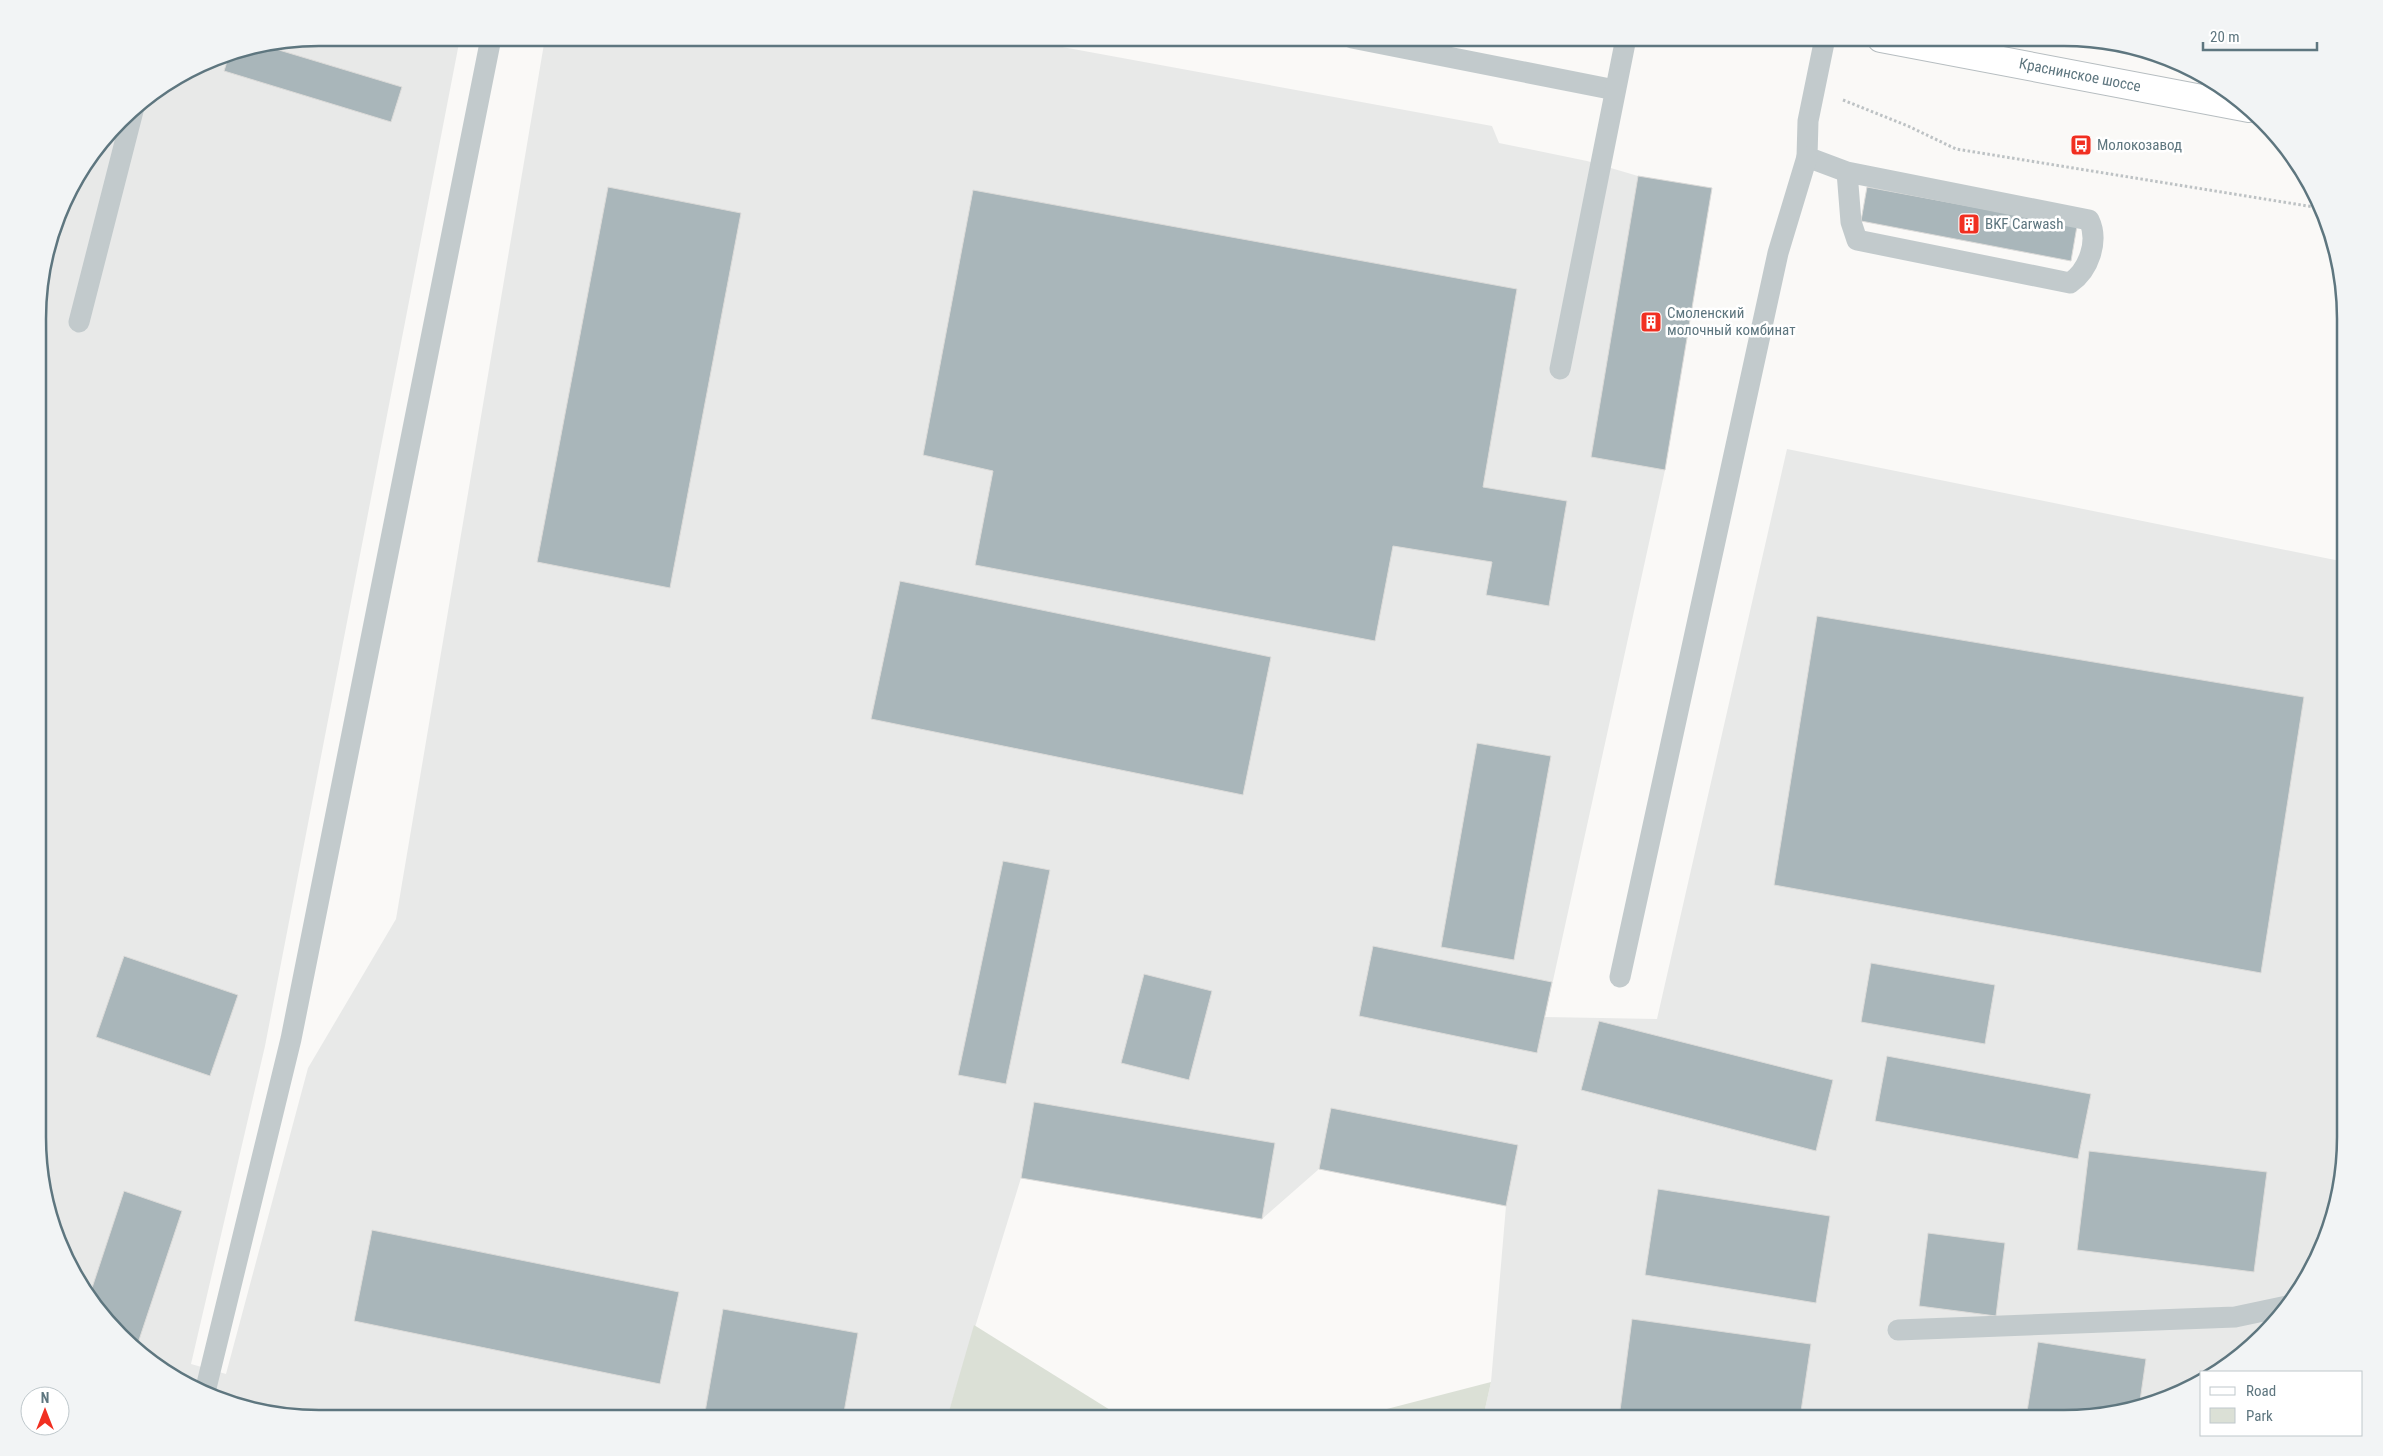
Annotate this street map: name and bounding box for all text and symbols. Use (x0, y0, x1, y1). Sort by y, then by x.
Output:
scale bar (2203, 20, 2317, 52)
text: 20 m (2210, 28, 2240, 46)
street label: Краснинское шоссе (2018, 54, 2142, 96)
bus stop icon: Молокозавод (2069, 133, 2093, 157)
place label: Молокозавод (2097, 136, 2182, 154)
building icon: BKF Carwash (1957, 212, 1981, 236)
place label: BKF Carwash (1985, 215, 2063, 233)
place label: Смоленский молочный комбинат (1667, 304, 1796, 339)
building icon: Смоленский молочный комбинат (1639, 310, 1663, 334)
legend (2200, 1371, 2363, 1436)
text: Road (2246, 1382, 2276, 1400)
north arrow (20, 1386, 70, 1436)
text: N (41, 1390, 49, 1406)
text: Park (2246, 1407, 2273, 1425)

